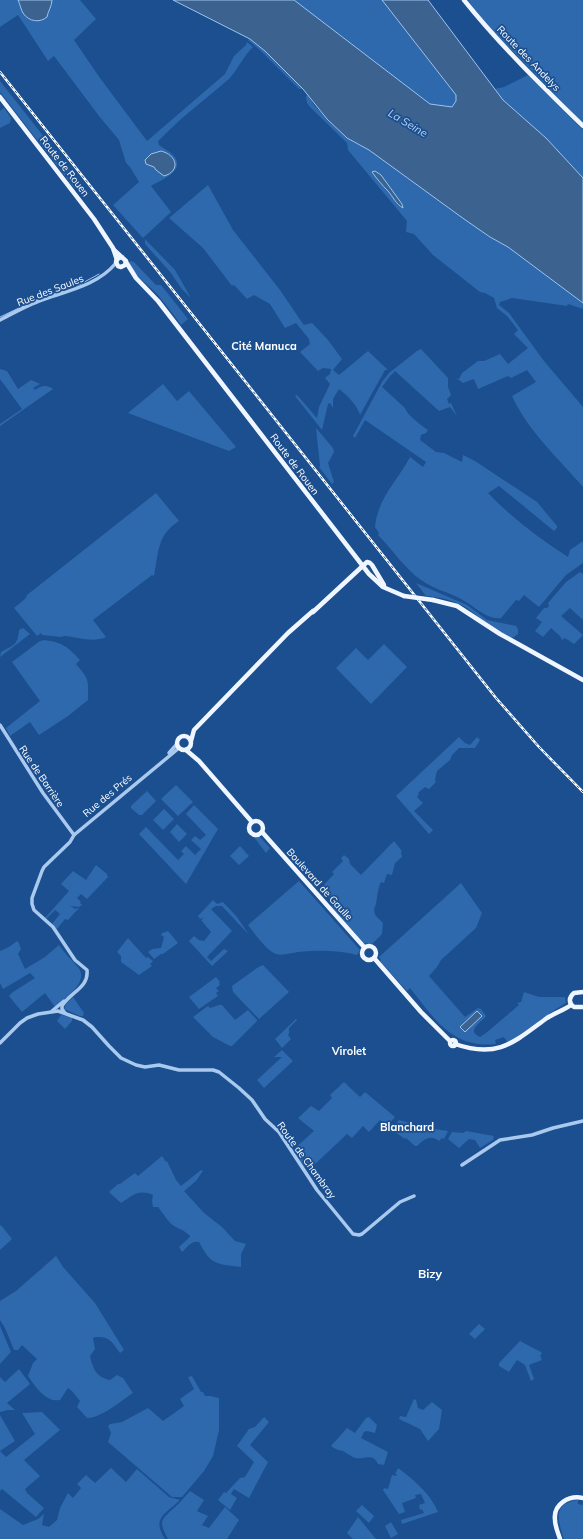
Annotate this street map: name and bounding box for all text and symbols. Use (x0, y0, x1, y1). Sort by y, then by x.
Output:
street label: Route des Andelys (494, 23, 563, 94)
water label: La Seine (386, 106, 430, 140)
street label: Route de Rouen (37, 133, 92, 199)
street label: Rue des Saules (15, 272, 85, 309)
district label: Cité Manuca (231, 339, 297, 353)
street label: Route de Rouen (267, 431, 322, 498)
street label: Rue de Barrière (16, 743, 67, 810)
street label: Rue des Prés (80, 771, 135, 820)
street label: Boulevard de Gaulle (284, 846, 355, 923)
district label: Virolet (331, 1044, 366, 1058)
street label: Route de Chambray (274, 1119, 339, 1202)
district label: Blanchard (380, 1120, 434, 1134)
district label: Bizy (418, 1266, 443, 1281)

